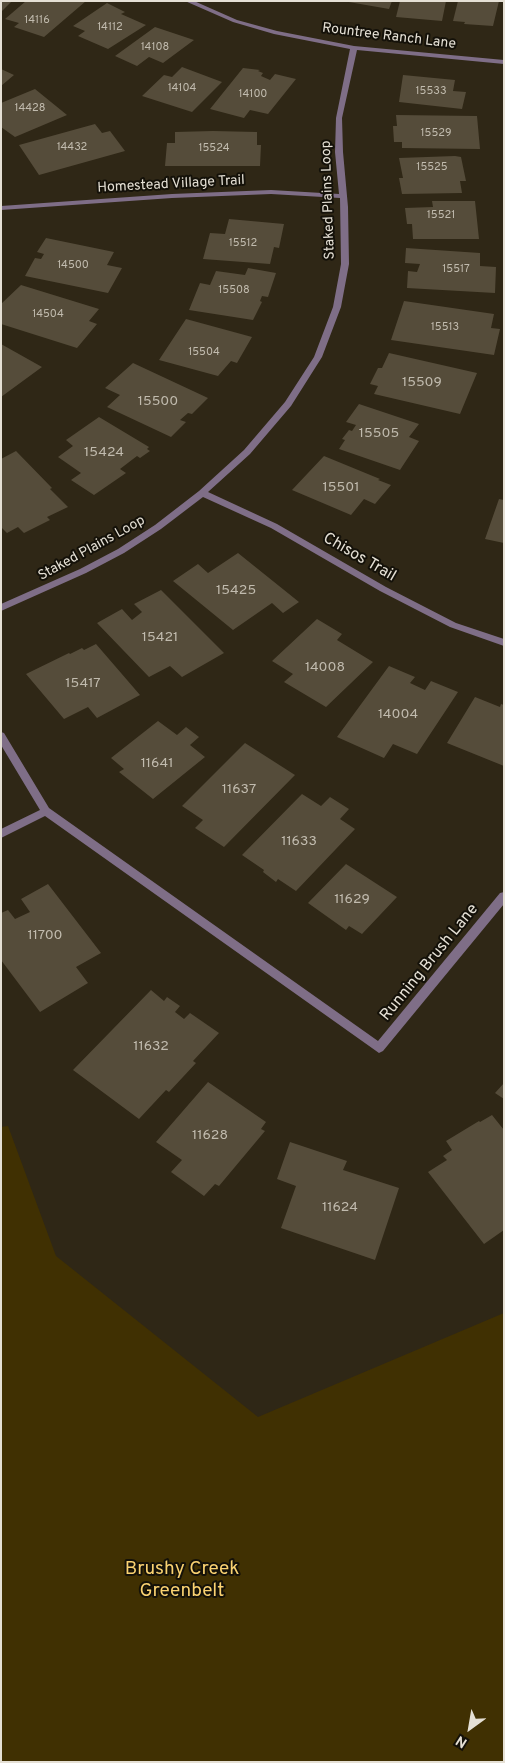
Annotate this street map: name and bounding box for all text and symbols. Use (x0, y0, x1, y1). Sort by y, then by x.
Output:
house number: 14116 (24, 14, 50, 28)
street label: Rountree Ranch Lane (321, 20, 457, 54)
house number: 14112 (97, 21, 123, 35)
house number: 14108 (141, 41, 169, 55)
house number: 14104 (168, 82, 196, 96)
house number: 15533 (415, 85, 447, 99)
house number: 14100 (239, 88, 267, 102)
house number: 14428 (15, 102, 45, 116)
house number: 15529 (420, 127, 452, 141)
street label: Staked Plains Loop (319, 140, 339, 260)
house number: 14432 (57, 141, 87, 155)
house number: 15524 (198, 142, 230, 156)
house number: 15525 (416, 161, 448, 175)
street label: Homestead Village Trail (97, 173, 245, 197)
house number: 15521 (427, 209, 455, 223)
house number: 15512 (229, 237, 257, 251)
house number: 14500 (57, 259, 89, 273)
house number: 15517 (442, 263, 470, 277)
house number: 15508 (218, 284, 250, 298)
house number: 14504 (32, 308, 64, 322)
house number: 15513 (431, 321, 459, 335)
house number: 15504 (188, 346, 220, 360)
house number: 15509 (402, 375, 442, 391)
house number: 15500 (138, 394, 178, 410)
house number: 15505 (359, 426, 399, 442)
house number: 15424 (84, 445, 124, 461)
house number: 15501 (323, 480, 359, 496)
street label: Staked Plains Loop (36, 513, 148, 585)
street label: Chisos Trail (319, 529, 399, 587)
house number: 15425 (216, 583, 256, 599)
house number: 15421 (142, 630, 178, 646)
house number: 14008 (305, 660, 345, 676)
house number: 15417 (65, 676, 101, 692)
house number: 14004 (378, 707, 418, 723)
house number: 11641 (141, 756, 173, 772)
house number: 11637 (222, 782, 256, 798)
house number: 11633 (281, 834, 317, 850)
house number: 11629 (334, 892, 370, 908)
street label: Running Brush Lane (377, 901, 483, 1025)
house number: 11700 (27, 928, 63, 944)
house number: 11632 (133, 1039, 169, 1055)
house number: 11628 (192, 1128, 228, 1144)
house number: 11624 (322, 1200, 358, 1216)
park label: Brushy Creek Greenbelt (125, 1559, 239, 1603)
north arrow (445, 1703, 495, 1753)
text: N (453, 1731, 471, 1751)

